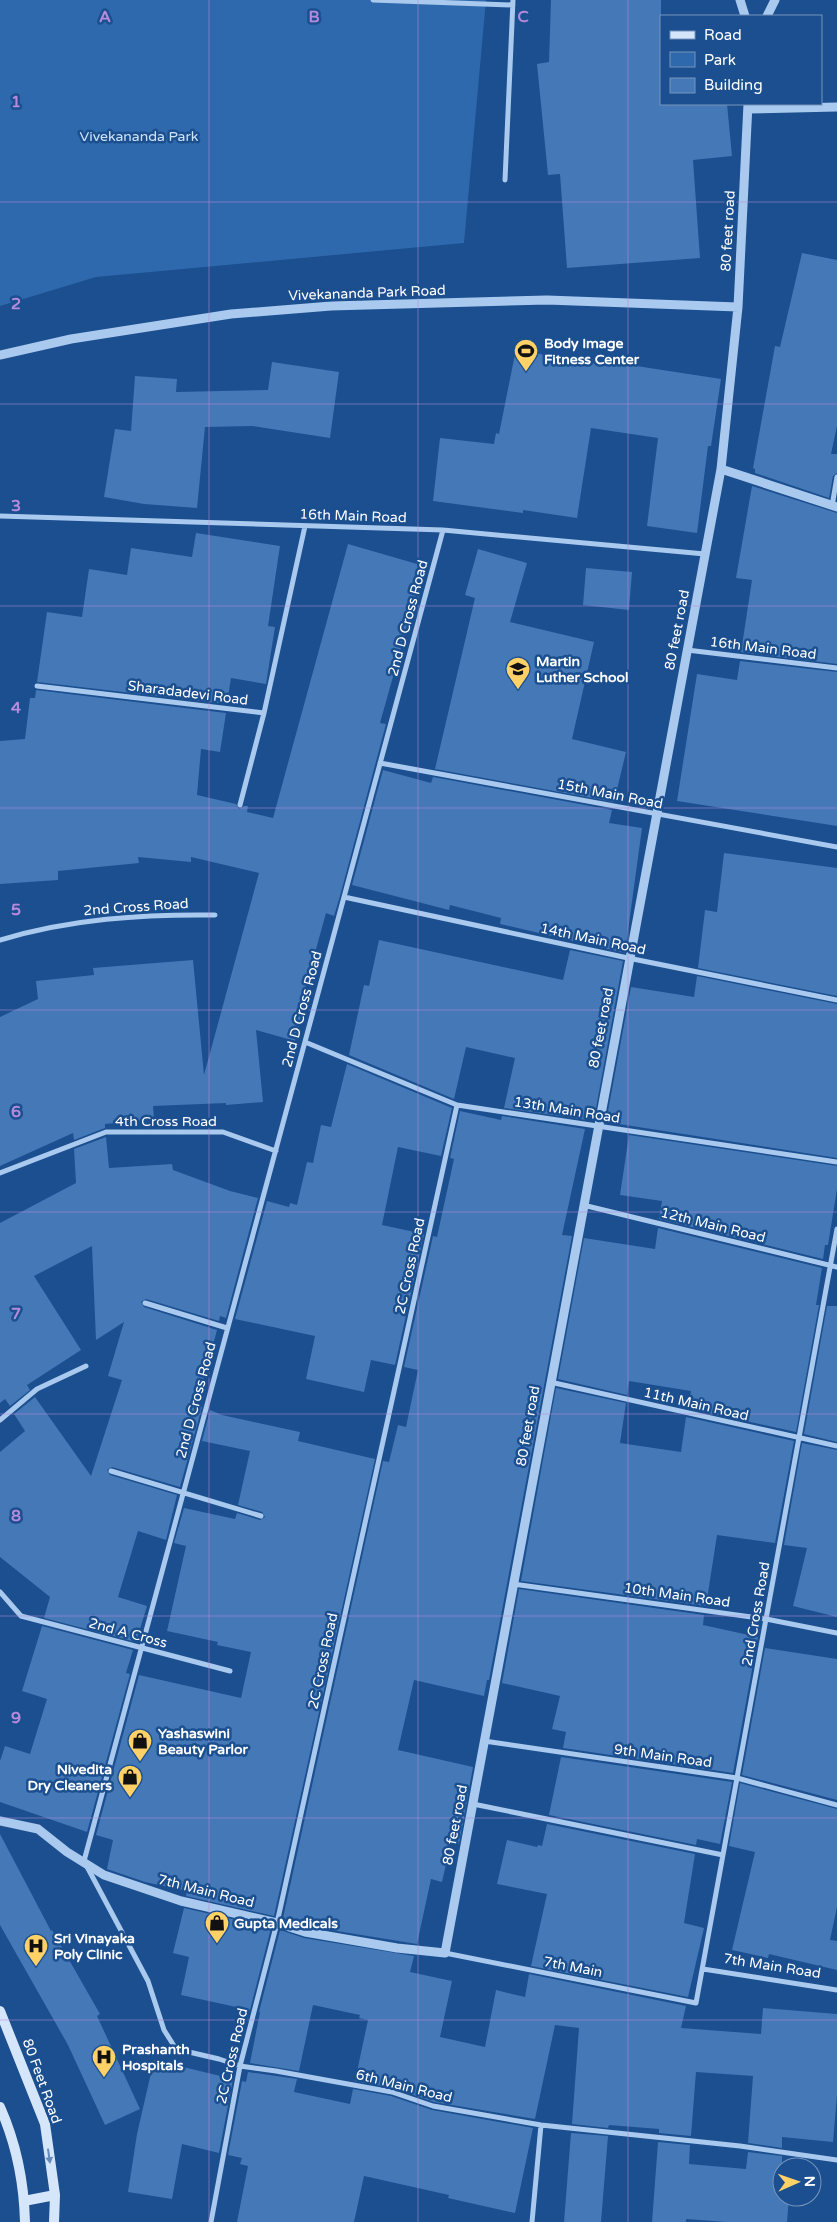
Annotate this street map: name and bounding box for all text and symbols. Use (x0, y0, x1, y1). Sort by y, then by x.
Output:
text: A (99, 7, 111, 27)
text: B (308, 7, 320, 27)
text: C (517, 7, 529, 27)
legend (660, 15, 822, 105)
text: Road (704, 26, 742, 44)
text: Park (704, 51, 736, 69)
text: Building (704, 76, 763, 94)
text: 1 (11, 92, 21, 112)
park label: Vivekananda Park (80, 128, 199, 145)
street label: 80 feet road (717, 190, 739, 272)
street label: Vivekananda Park Road (288, 282, 446, 304)
text: 2 (11, 294, 21, 314)
place label: Body Image Fitness Center (544, 335, 640, 368)
sports icon: Body Image Fitness Center (513, 338, 539, 372)
text: 3 (11, 496, 21, 516)
street label: 16th Main Road (299, 506, 407, 526)
street label: 2nd D Cross Road (384, 558, 432, 678)
street label: 80 feet road (661, 588, 693, 672)
street label: 16th Main Road (709, 633, 817, 663)
place label: Martin Luther School (536, 653, 629, 686)
school or university icon: Martin Luther School (505, 656, 531, 690)
street label: Sharadadevi Road (127, 677, 249, 709)
text: 4 (11, 698, 21, 718)
street label: 15th Main Road (556, 775, 664, 813)
street label: 2nd Cross Road (83, 895, 189, 919)
text: 5 (11, 900, 21, 920)
street label: 14th Main Road (539, 920, 647, 958)
street label: 2nd D Cross Road (278, 949, 326, 1069)
street label: 80 feet road (585, 986, 617, 1070)
street label: 13th Main Road (513, 1093, 621, 1127)
text: 6 (11, 1102, 21, 1122)
street label: 4th Cross Road (115, 1113, 217, 1130)
street label: 12th Main Road (659, 1204, 767, 1246)
street label: 2C Cross Road (392, 1216, 428, 1316)
text: 7 (11, 1304, 21, 1324)
street label: 2nd D Cross Road (172, 1340, 220, 1460)
street label: 80 feet road (513, 1384, 543, 1468)
street label: 11th Main Road (642, 1384, 750, 1424)
text: 8 (11, 1506, 21, 1526)
street label: 2nd Cross Road (738, 1561, 774, 1667)
street label: 10th Main Road (623, 1579, 731, 1611)
street label: 2C Cross Road (305, 1611, 341, 1711)
street label: 2nd A Cross (87, 1614, 169, 1652)
text: 9 (11, 1708, 21, 1728)
place label: Yashaswini Beauty Parlor (158, 1725, 249, 1758)
shop icon: Yashaswini Beauty Parlor (127, 1728, 153, 1762)
street label: 9th Main Road (613, 1741, 713, 1771)
place label: Nivedita Dry Cleaners (28, 1761, 112, 1794)
shop icon: Nivedita Dry Cleaners (117, 1764, 143, 1798)
street label: 80 feet road (439, 1783, 471, 1867)
street label: 7th Main Road (156, 1871, 256, 1911)
shop icon: Gupta Medicals (204, 1910, 230, 1944)
place label: Gupta Medicals (234, 1915, 338, 1932)
place label: Sri Vinayaka Poly Clinic (54, 1930, 135, 1963)
hospital icon: Sri Vinayaka Poly Clinic (23, 1933, 49, 1967)
street label: 7th Main Road (722, 1950, 822, 1982)
street label: 7th Main (542, 1953, 604, 1981)
street label: 2C Cross Road (213, 2006, 251, 2106)
street label: 80 Feet Road (19, 2036, 65, 2126)
place label: Prashanth Hospitals (122, 2041, 190, 2074)
hospital icon: Prashanth Hospitals (91, 2044, 117, 2078)
street label: 6th Main Road (354, 2066, 454, 2106)
one-way arrow (46, 2148, 54, 2164)
north arrow (772, 2157, 822, 2207)
text: N (801, 2176, 818, 2187)

